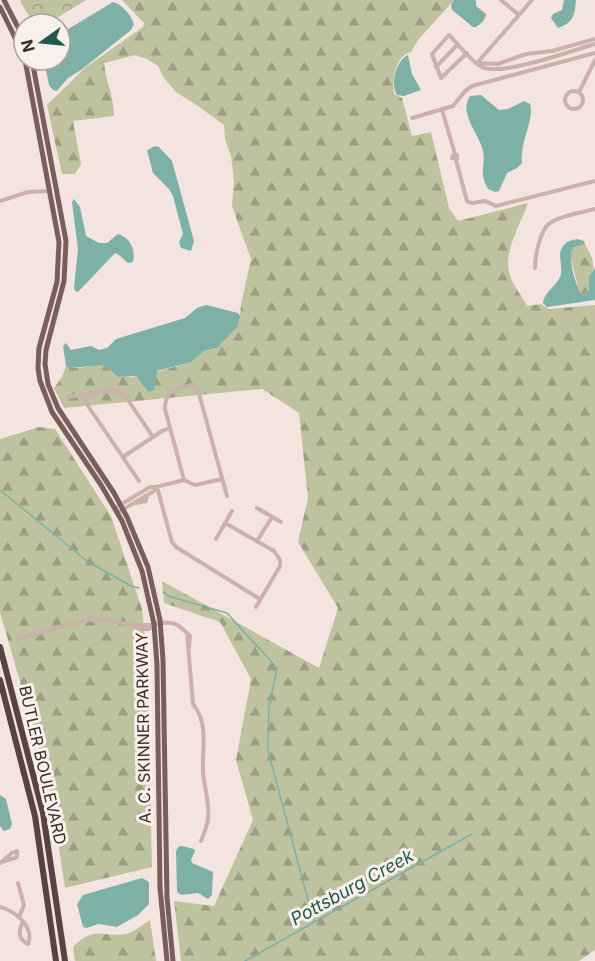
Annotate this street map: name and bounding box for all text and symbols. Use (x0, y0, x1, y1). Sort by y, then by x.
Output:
north arrow (12, 12, 72, 72)
text: N (16, 37, 39, 54)
street label: A. C. SKINNER PARKWAY (131, 632, 155, 824)
street label: BUTLER BOULEVARD (15, 684, 71, 846)
water label: Pottsburg Creek (287, 844, 418, 929)

